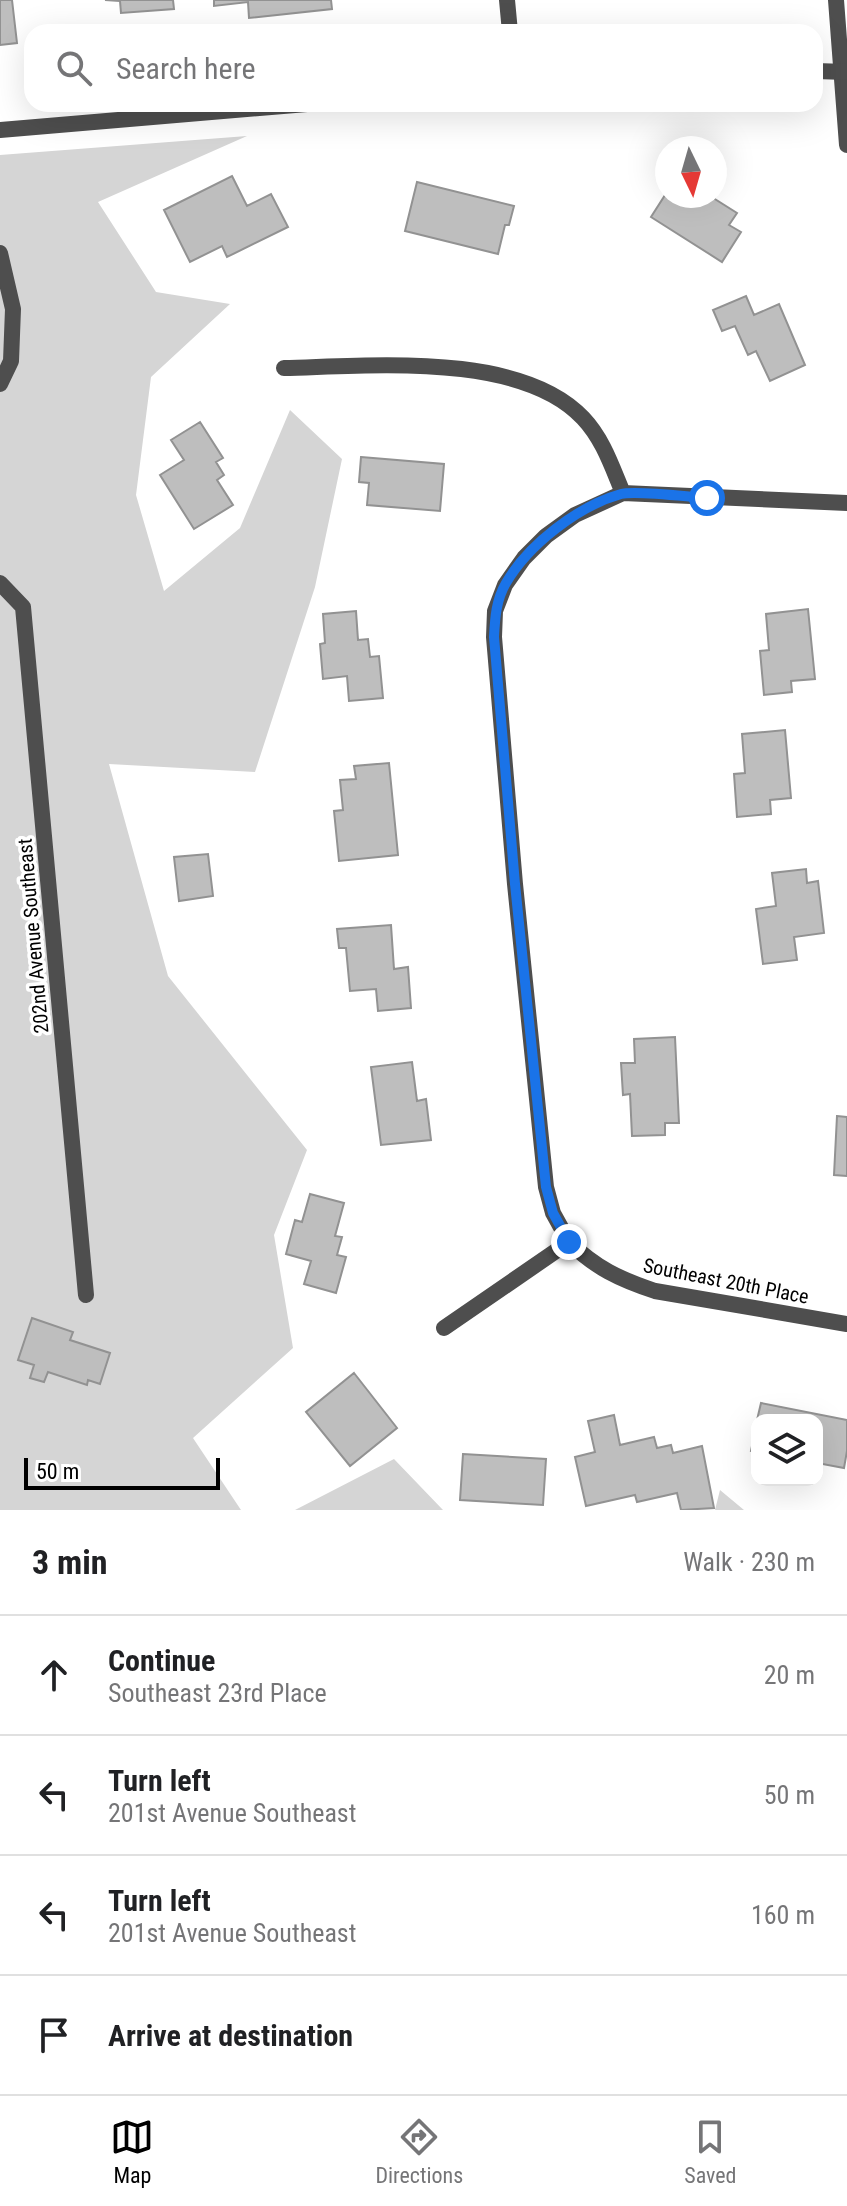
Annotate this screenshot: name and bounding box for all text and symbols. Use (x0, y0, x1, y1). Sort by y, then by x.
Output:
search box (24, 24, 823, 112)
icon: search (52, 46, 96, 90)
text: Search here (116, 51, 256, 86)
north arrow (655, 136, 727, 208)
route start (689, 480, 725, 516)
street label: 202nd Avenue Southeast (13, 837, 53, 1034)
route end (551, 1224, 587, 1260)
street label: Southeast 20th Place (641, 1253, 811, 1309)
map controls (751, 1414, 823, 1486)
button: layers (751, 1414, 823, 1486)
scale bar (24, 1454, 220, 1490)
text: 50 m (36, 1459, 79, 1484)
text: 3 min (32, 1542, 108, 1582)
text: Walk · 230 m (683, 1547, 815, 1577)
text: Continue (108, 1643, 215, 1678)
icon: ahead (32, 1653, 76, 1697)
text: 20 m (764, 1660, 815, 1690)
text: Southeast 23rd Place (108, 1678, 327, 1708)
text: Turn left (108, 1763, 211, 1798)
icon: left (32, 1773, 76, 1817)
text: 50 m (764, 1780, 815, 1810)
text: 201st Avenue Southeast (108, 1798, 356, 1828)
text: Turn left (108, 1883, 211, 1918)
icon: left (32, 1893, 76, 1937)
text: 160 m (751, 1900, 815, 1930)
text: 201st Avenue Southeast (108, 1918, 356, 1948)
icon: arrive (32, 2013, 76, 2057)
text: Arrive at destination (108, 2018, 353, 2053)
tab: Map (110, 2115, 154, 2188)
tab: Directions (375, 2115, 463, 2188)
tab: Saved (684, 2115, 737, 2188)

